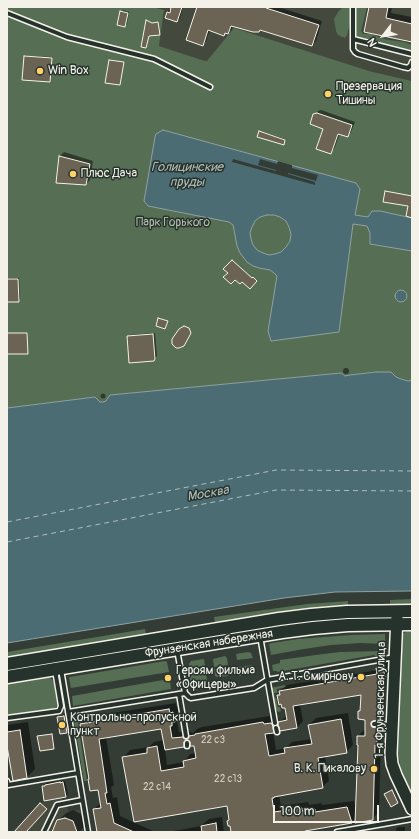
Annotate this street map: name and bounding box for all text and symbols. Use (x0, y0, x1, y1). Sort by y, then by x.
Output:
north arrow (363, 16, 403, 56)
text: N (365, 36, 380, 49)
place label: Win Box (48, 64, 89, 78)
marker: Win Box (35, 66, 45, 76)
place label: Презервация Тишины (336, 80, 402, 108)
marker: Презервация Тишины (323, 89, 333, 99)
water label: Голицинские пруды (151, 160, 223, 191)
place label: Плюс Дача (81, 167, 137, 181)
marker: Плюс Дача (68, 169, 78, 179)
park label: Парк Горького (136, 216, 210, 230)
water label: Москва (186, 483, 230, 505)
street label: Фрунзенская набережная (144, 627, 274, 661)
street label: 1-я Фрунзенская улица (373, 642, 389, 758)
place label: Героям фильма «Офицеры» (176, 664, 255, 692)
place label: А. Т. Смирнову (278, 670, 353, 684)
marker: А. Т. Смирнову (356, 672, 366, 682)
marker: Героям фильма «Офицеры» (163, 673, 173, 683)
place label: Контрольно-пропускной пункт (70, 711, 197, 739)
marker: Контрольно-пропускной пункт (57, 720, 67, 730)
house number: 22 с3 (201, 734, 225, 746)
place label: В. К. Пикалову (294, 762, 366, 776)
marker: В. К. Пикалову (369, 764, 379, 774)
house number: 22 с13 (214, 773, 242, 785)
house number: 22 c14 (143, 781, 171, 793)
scale bar (275, 797, 381, 823)
text: 100 m (280, 804, 314, 819)

